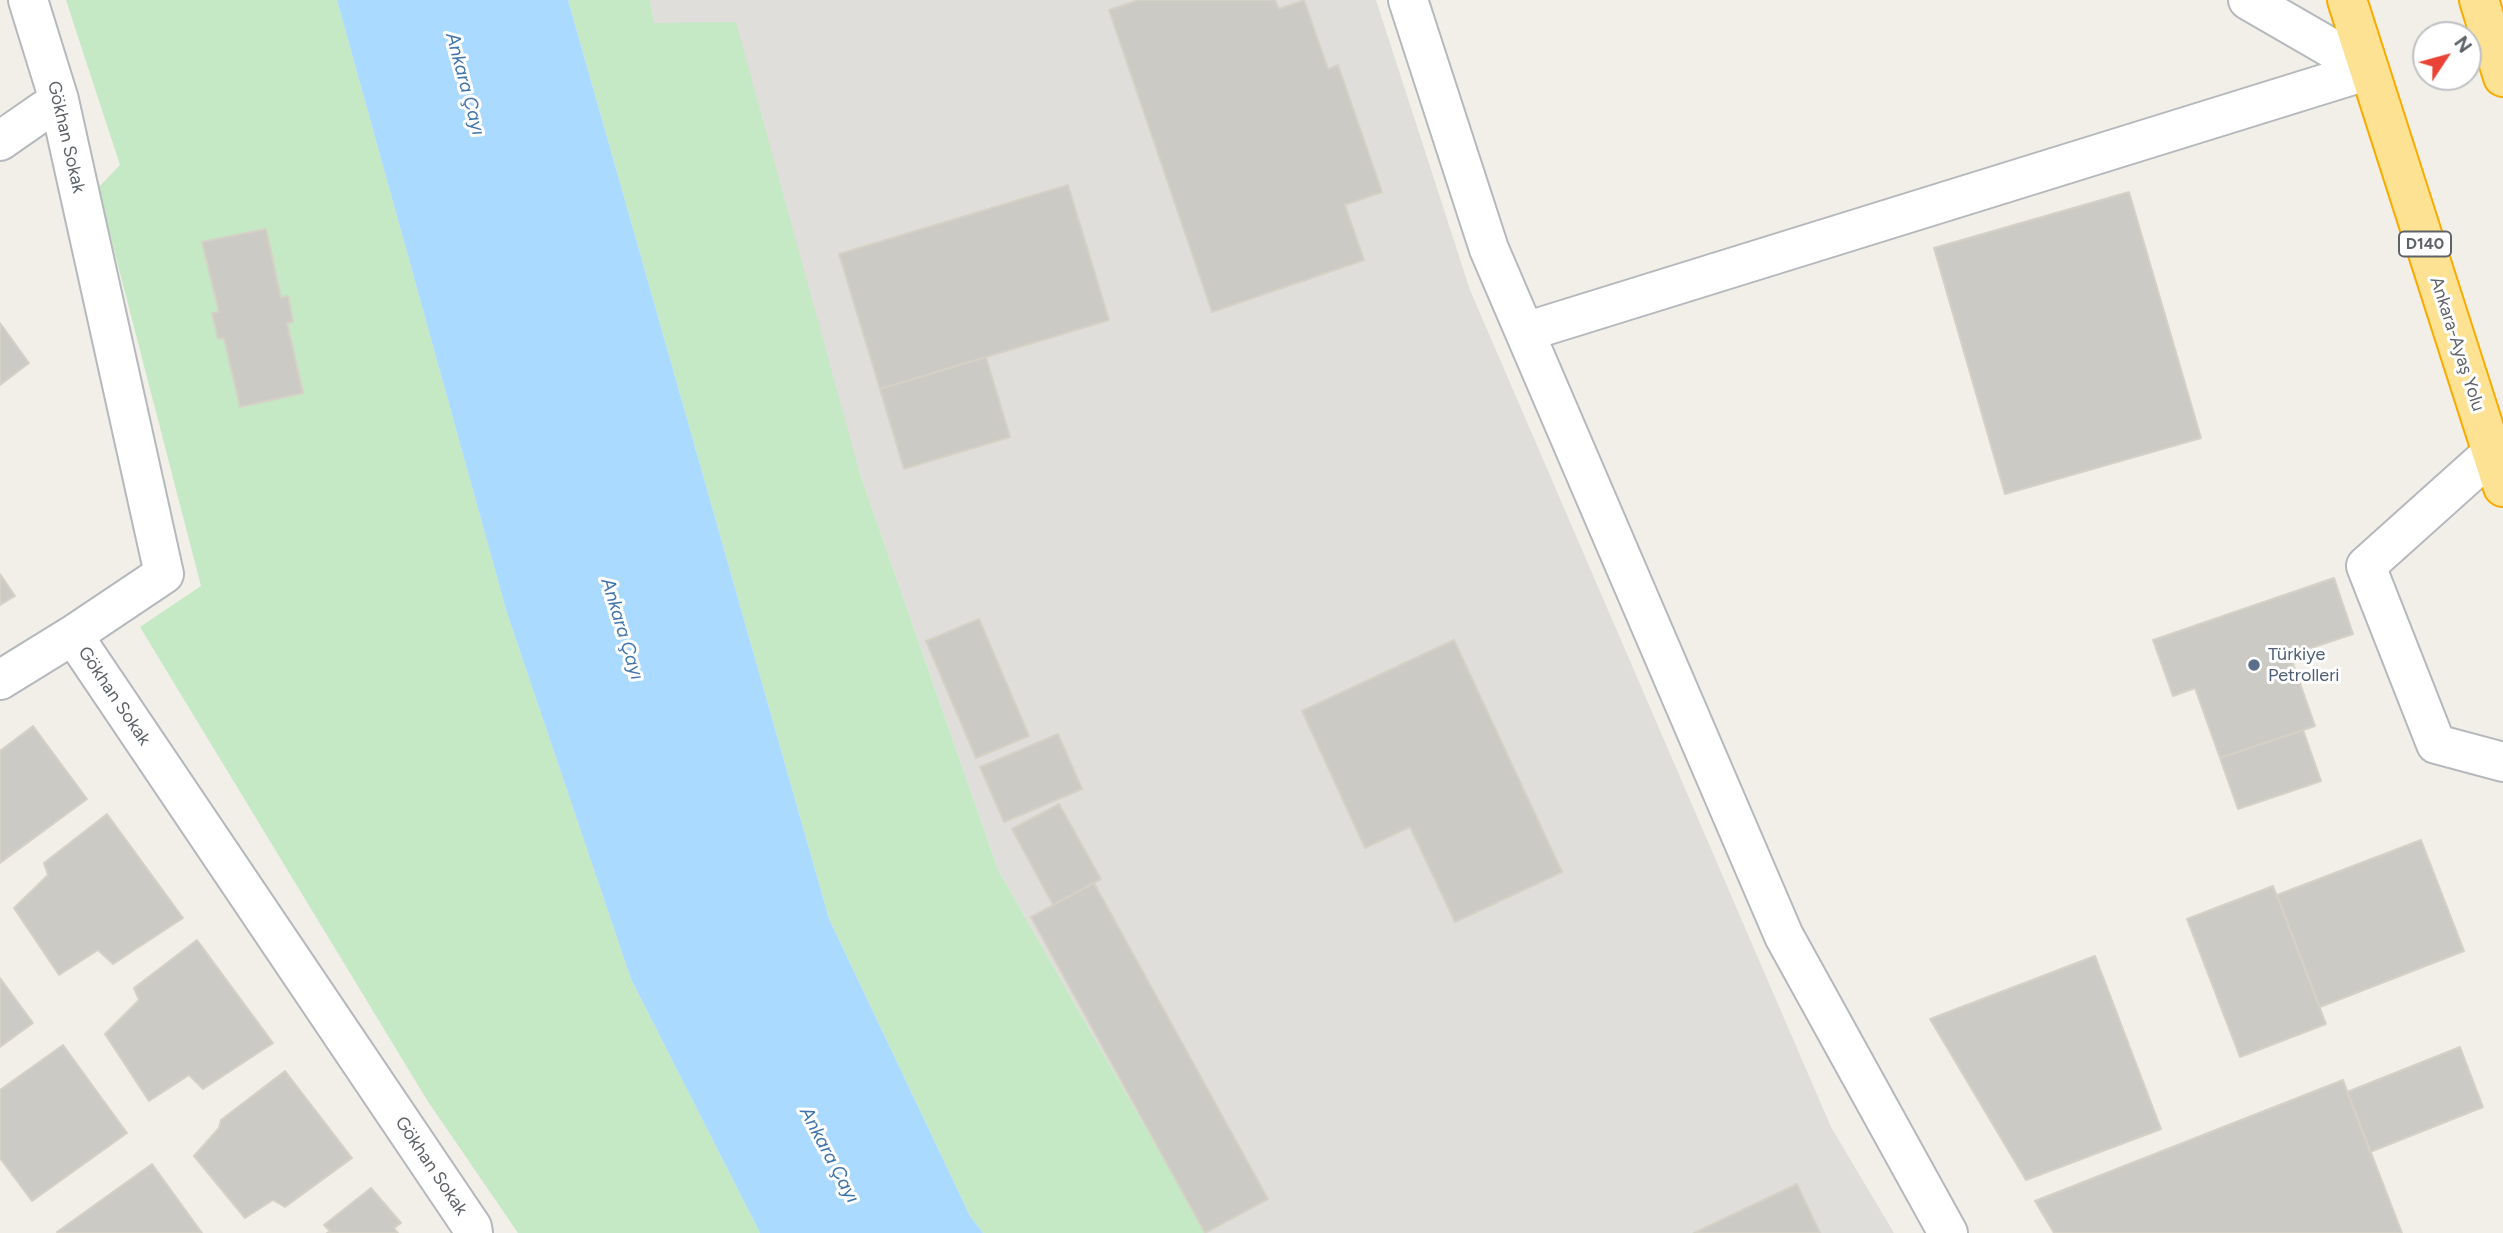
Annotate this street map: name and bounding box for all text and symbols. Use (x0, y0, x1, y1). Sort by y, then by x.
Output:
north arrow (2412, 21, 2482, 91)
water label: Ankara Çayı (440, 30, 490, 138)
text: N (2449, 32, 2476, 57)
street label: Gökhan Sokak (43, 79, 89, 195)
road number: D140 (2399, 232, 2451, 256)
street label: Ankara-Ayaş Yolu (2425, 274, 2489, 414)
water label: Ankara Çayı (596, 575, 648, 683)
street label: Gökhan Sokak (73, 642, 155, 750)
place label: Türkiye Petrolleri (2268, 644, 2339, 686)
marker: Türkiye Petrolleri (2246, 657, 2262, 673)
water label: Ankara Çayı (794, 1103, 864, 1207)
street label: Gökhan Sokak (390, 1112, 472, 1220)

